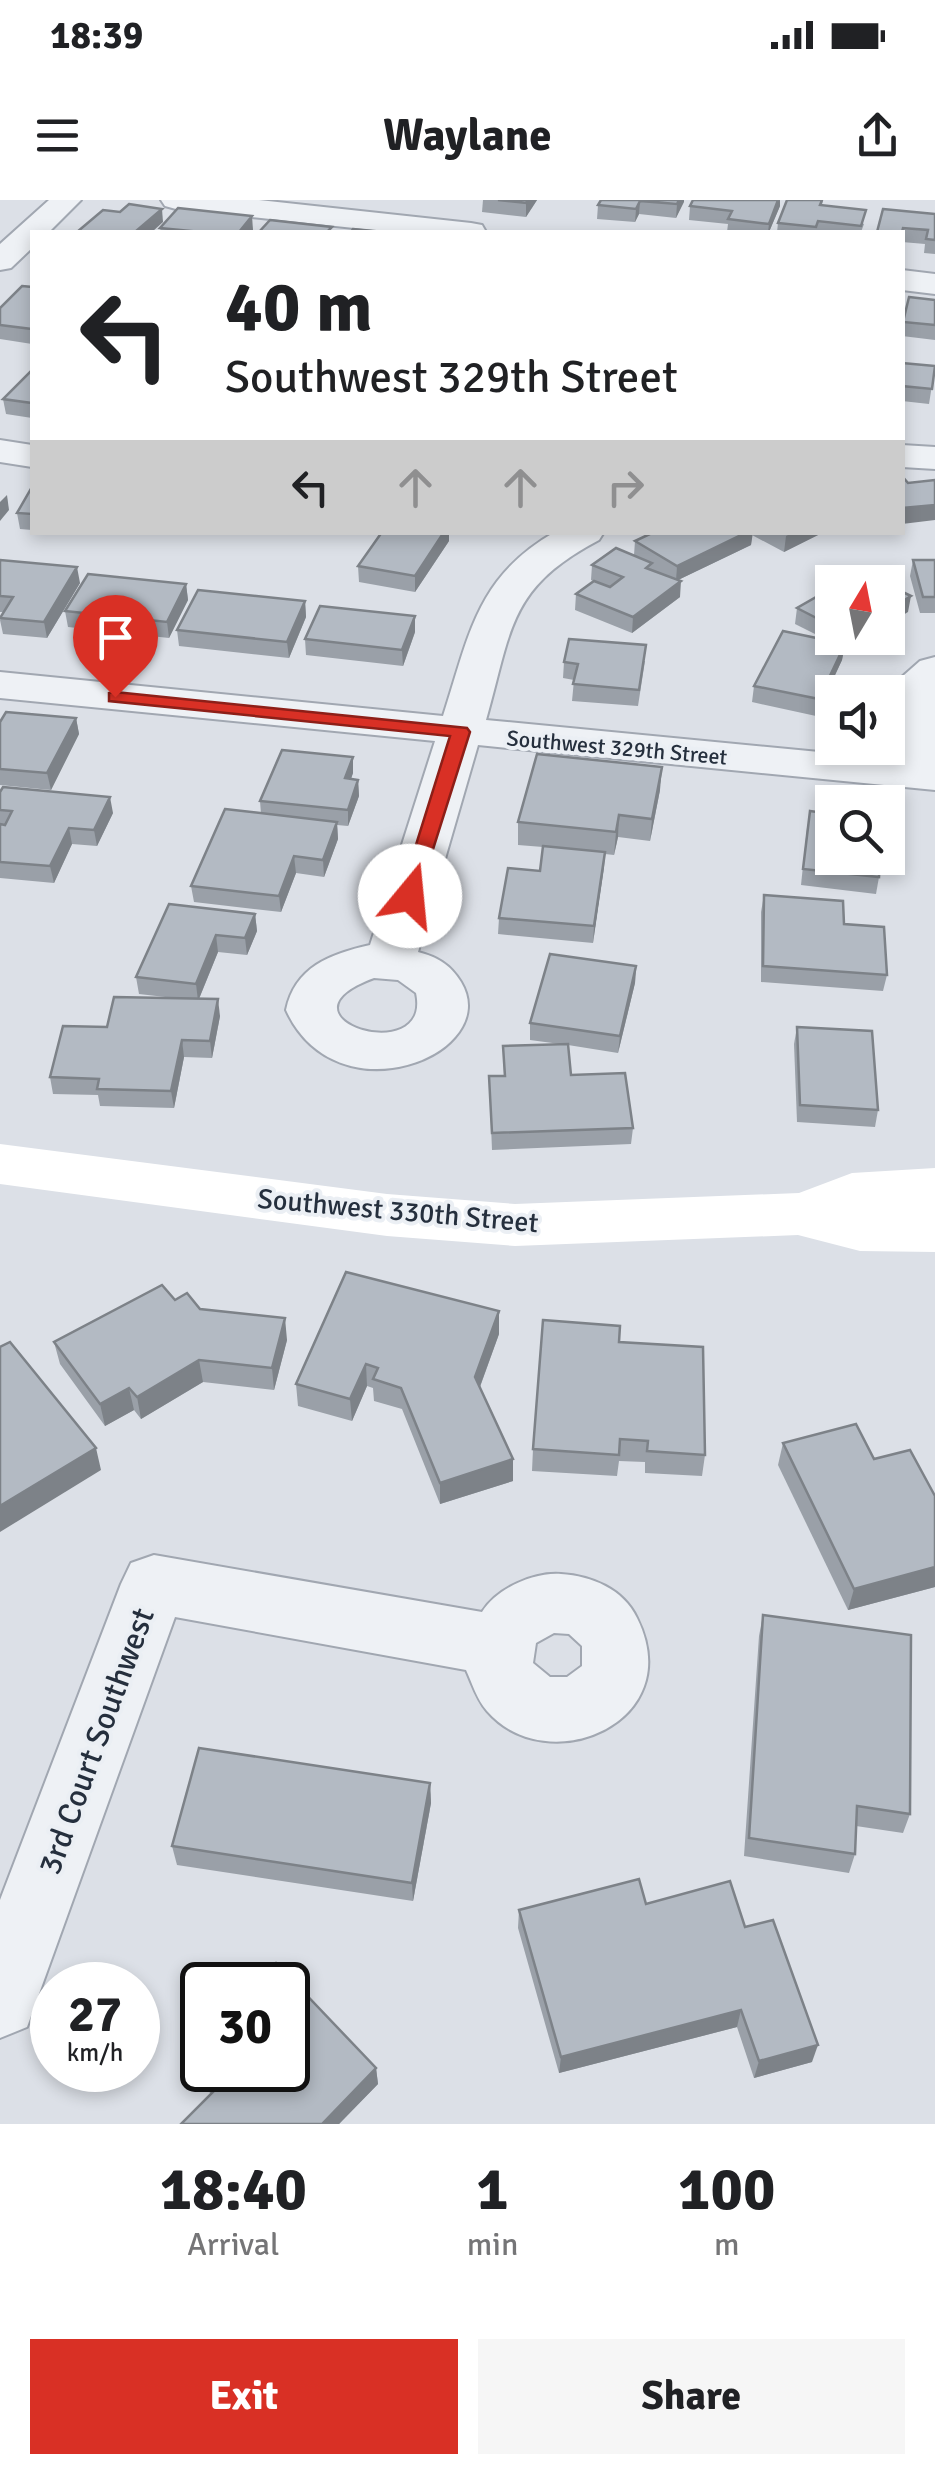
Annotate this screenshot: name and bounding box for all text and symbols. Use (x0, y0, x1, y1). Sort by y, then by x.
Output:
text: 18:39 (50, 12, 143, 59)
icon: menu (30, 108, 85, 163)
text: Waylane (383, 108, 552, 163)
icon: share (850, 108, 905, 163)
text: 40 m (225, 264, 373, 350)
icon: left (60, 270, 190, 400)
text: Southwest 329th Street (225, 350, 678, 405)
icon: left (283, 460, 338, 515)
icon: ahead (388, 460, 443, 515)
icon: ahead (493, 460, 548, 515)
icon: right (598, 460, 653, 515)
north arrow (815, 565, 905, 655)
map controls (815, 565, 905, 875)
pin (73, 595, 158, 698)
icon: arrive (88, 610, 143, 665)
button: sound (815, 675, 905, 765)
street label: Southwest 329th Street (506, 724, 729, 771)
button: search (815, 785, 905, 875)
position arrow (358, 844, 462, 948)
street label: Southwest 330th Street (256, 1182, 540, 1240)
street label: 3rd Court Southwest (30, 1603, 163, 1880)
speed limit sign: 30 (180, 1962, 310, 2092)
text: 27 (68, 1984, 122, 2046)
text: km/h (67, 2037, 123, 2068)
text: 18:40 (160, 2153, 307, 2227)
text: 1 (476, 2153, 509, 2227)
text: 100 (678, 2153, 775, 2227)
text: Arrival (187, 2225, 279, 2264)
text: min (467, 2225, 518, 2264)
text: m (714, 2225, 739, 2264)
button: Exit (30, 2339, 458, 2454)
button: Share (478, 2339, 905, 2454)

